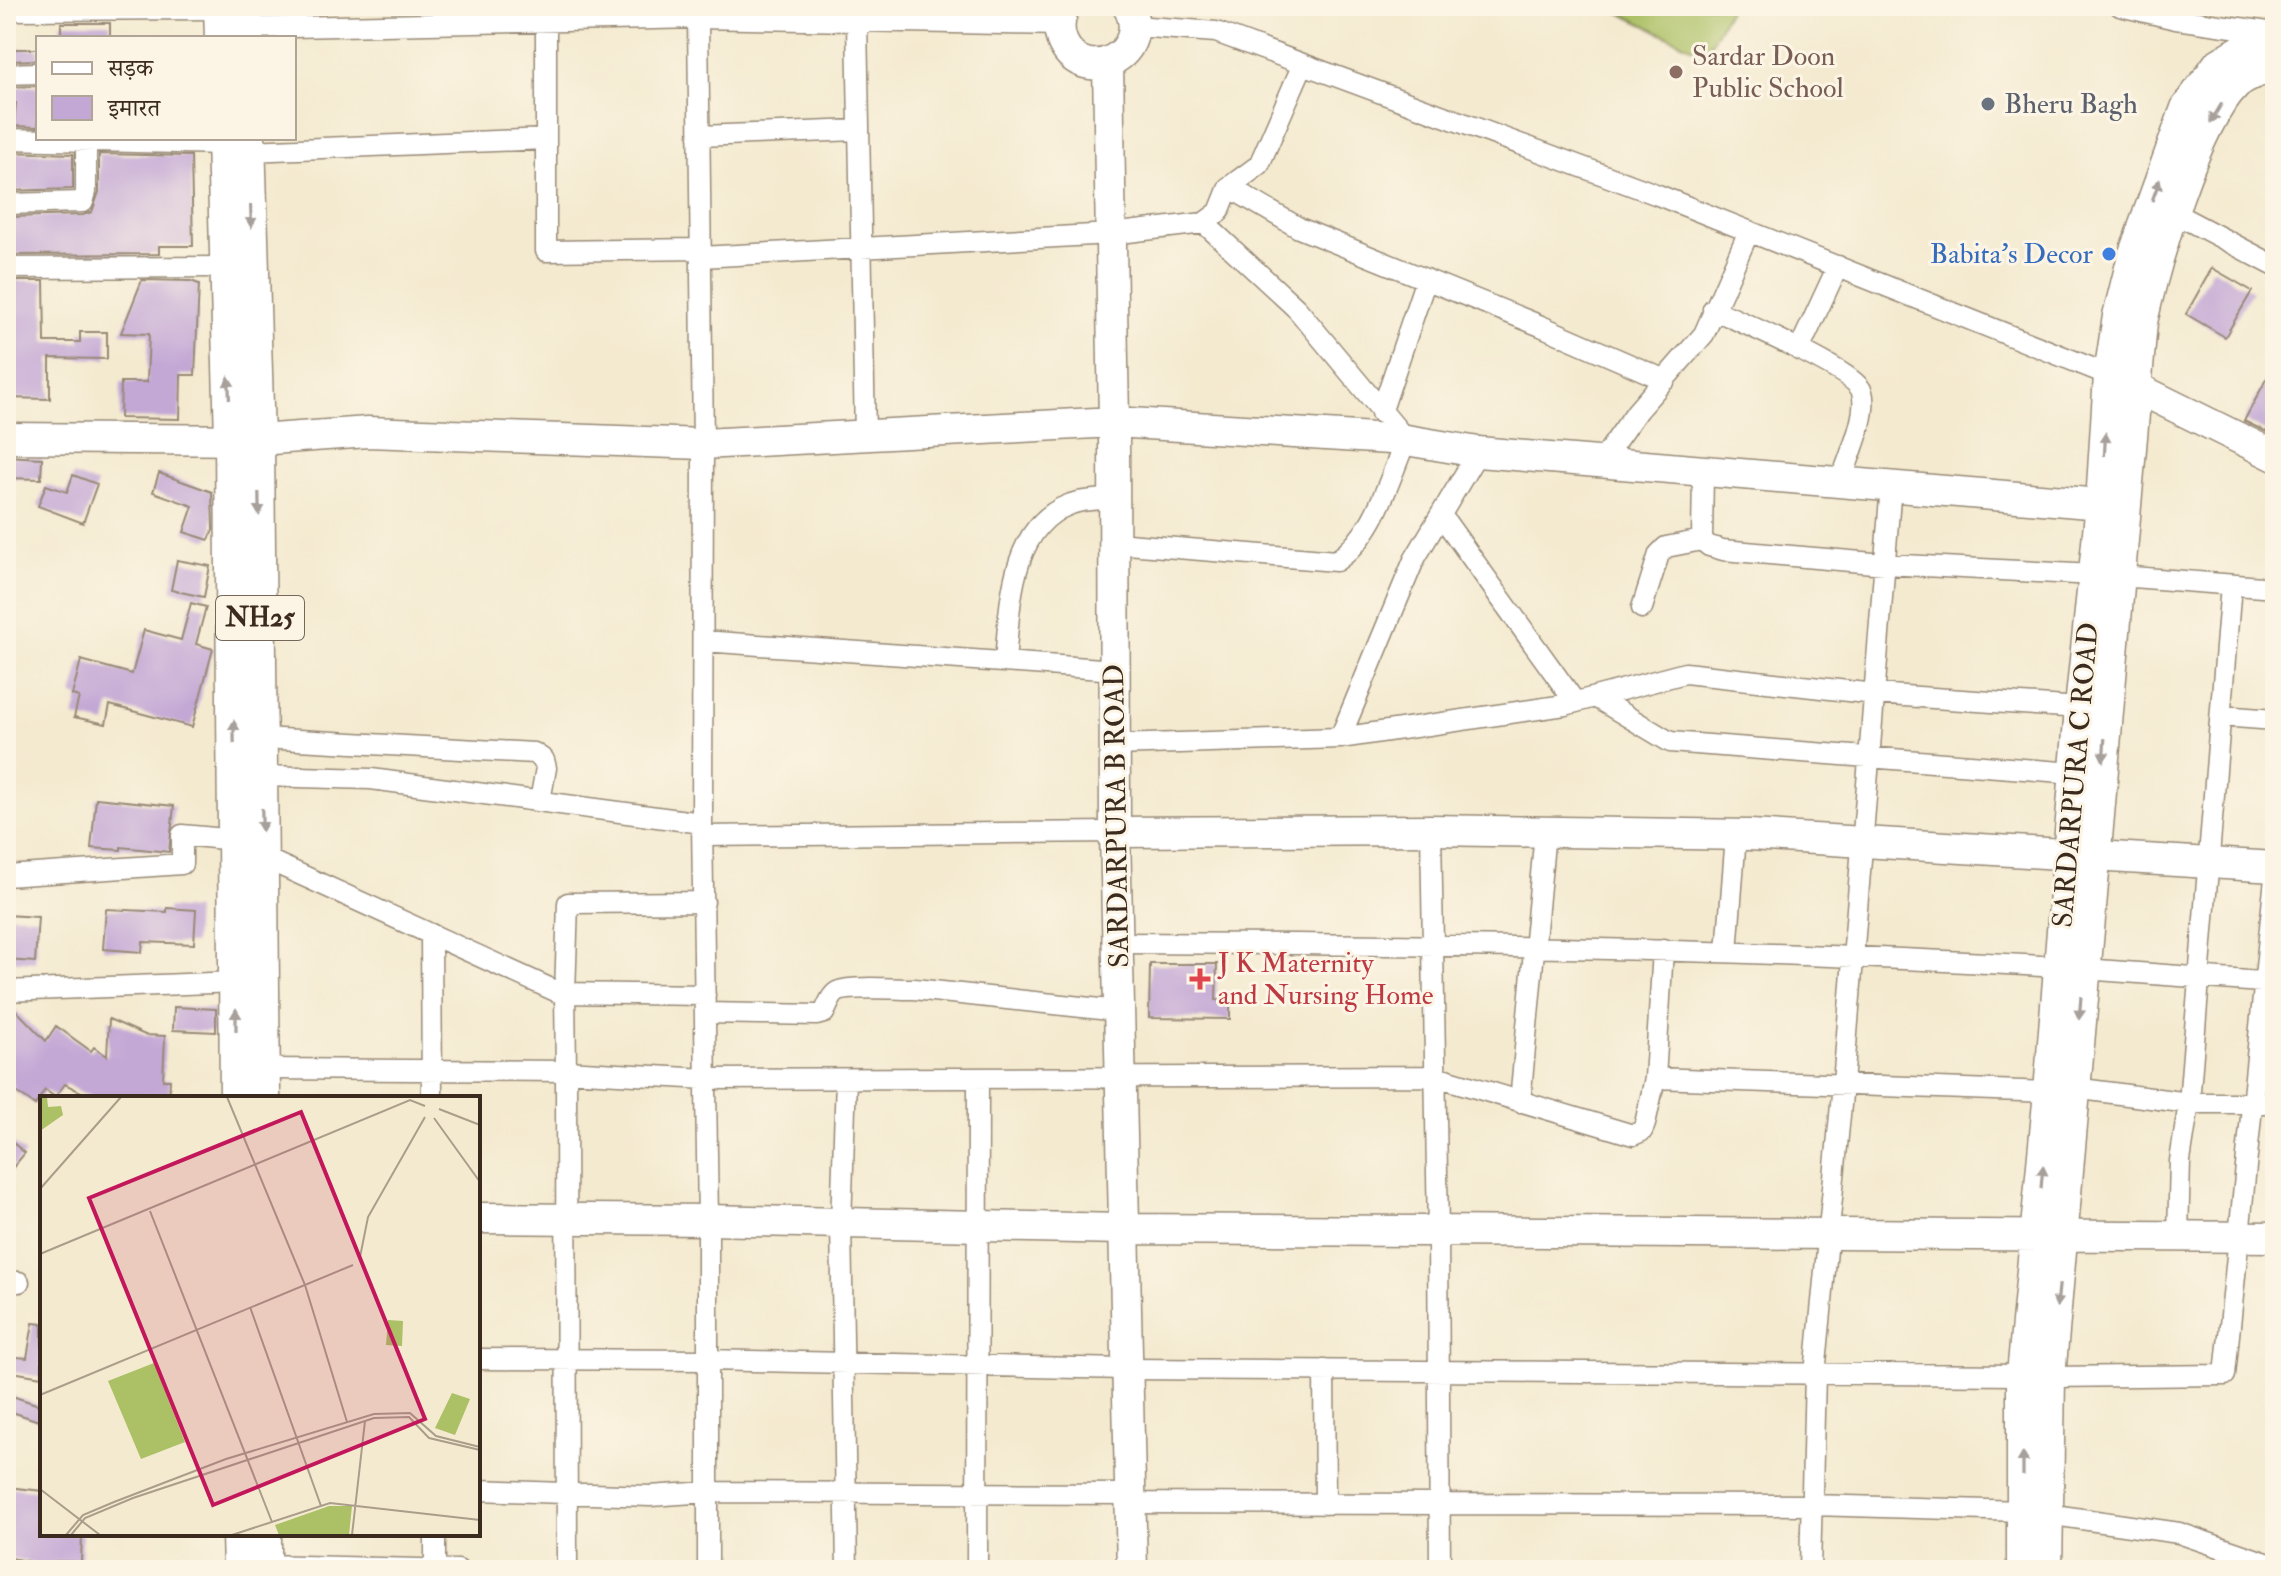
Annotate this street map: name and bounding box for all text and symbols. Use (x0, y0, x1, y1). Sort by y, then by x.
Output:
legend (36, 36, 296, 140)
place label: Sardar Doon Public School (1692, 39, 1844, 106)
text: सड़क (107, 53, 155, 84)
marker: Sardar Doon Public School (1667, 63, 1685, 81)
place label: Bheru Bagh (2004, 87, 2138, 122)
text: इमारत (107, 93, 161, 124)
marker: Bheru Bagh (1979, 95, 1997, 113)
one-way arrow (2209, 102, 2223, 124)
one-way arrow (2150, 178, 2163, 202)
one-way arrow (245, 204, 258, 229)
place label: Babita's Decor (1930, 237, 2094, 272)
marker: Babita's Decor (2100, 245, 2118, 263)
one-way arrow (222, 375, 235, 400)
one-way arrow (2099, 431, 2112, 456)
one-way arrow (253, 492, 265, 517)
road number: NH25 (216, 596, 304, 640)
street label: SARDARPURA C ROAD (2045, 621, 2107, 929)
street label: SARDARPURA B ROAD (1097, 664, 1137, 968)
one-way arrow (228, 719, 241, 744)
one-way arrow (2097, 738, 2110, 763)
one-way arrow (256, 808, 268, 833)
place label: J K Maternity and Nursing Home (1217, 946, 1434, 1013)
marker: J K Maternity and Nursing Home (1189, 968, 1211, 990)
one-way arrow (2074, 996, 2087, 1021)
one-way arrow (230, 1007, 242, 1032)
inset map (40, 1096, 480, 1536)
one-way arrow (2035, 1164, 2048, 1189)
one-way arrow (2051, 1283, 2064, 1308)
one-way arrow (2017, 1451, 2029, 1476)

